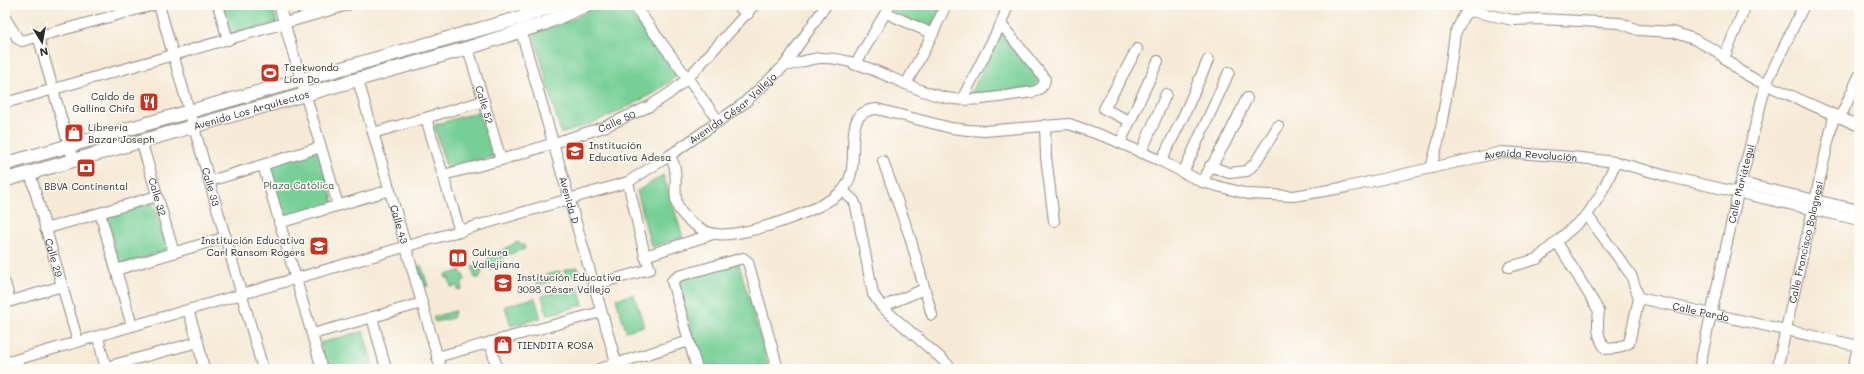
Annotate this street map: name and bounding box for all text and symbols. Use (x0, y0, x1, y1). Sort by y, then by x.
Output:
north arrow (22, 22, 62, 62)
text: N (38, 44, 50, 60)
place label: Taekwondo Lion Do (284, 60, 339, 86)
sports icon: Taekwondo Lion Do (259, 62, 281, 84)
street label: Avenida César Vallejo (686, 69, 779, 147)
street label: Calle 52 (472, 84, 497, 125)
street label: Avenida Los Arquitectos (192, 87, 311, 133)
place label: Caldo de Gallina Chifa (72, 89, 135, 115)
restaurant icon: Caldo de Gallina Chifa (138, 91, 160, 113)
street label: Calle 50 (596, 107, 638, 135)
place label: Librería Bazar Joseph (88, 120, 155, 146)
shop icon: Librería Bazar Joseph (63, 122, 85, 144)
place label: Institución Educativa Adesa (589, 138, 671, 164)
school or university icon: Institución Educativa Adesa (564, 140, 586, 162)
street label: Calle Mariátegui (1724, 142, 1757, 225)
street label: Avenida Revolución (1482, 145, 1578, 165)
bank icon: BBVA Continental (75, 157, 97, 179)
street label: Calle 33 (199, 166, 223, 208)
street label: Avenida D (556, 175, 583, 226)
street label: Calle 32 (145, 176, 170, 217)
park label: Plaza Católica (263, 178, 335, 192)
place label: BBVA Continental (44, 179, 128, 193)
street label: Calle Francisco Bolognesi (1785, 180, 1826, 305)
street label: Calle 43 (387, 203, 412, 245)
place label: Institución Educativa Carl Ransom Rogers (201, 233, 305, 259)
school or university icon: Institución Educativa Carl Ransom Rogers (308, 235, 330, 257)
street label: Calle 29 (42, 237, 66, 279)
place label: Cultura Vallejiana (472, 245, 520, 271)
library icon: Cultura Vallejiana (447, 247, 469, 269)
place label: Institución Educativa 3098 César Vallejo (517, 270, 621, 296)
school or university icon: Institución Educativa 3098 César Vallejo (492, 272, 514, 294)
street label: Calle Pardo (1671, 299, 1730, 324)
shop icon: TIENDITA ROSA (492, 334, 514, 356)
place label: TIENDITA ROSA (517, 338, 594, 352)

